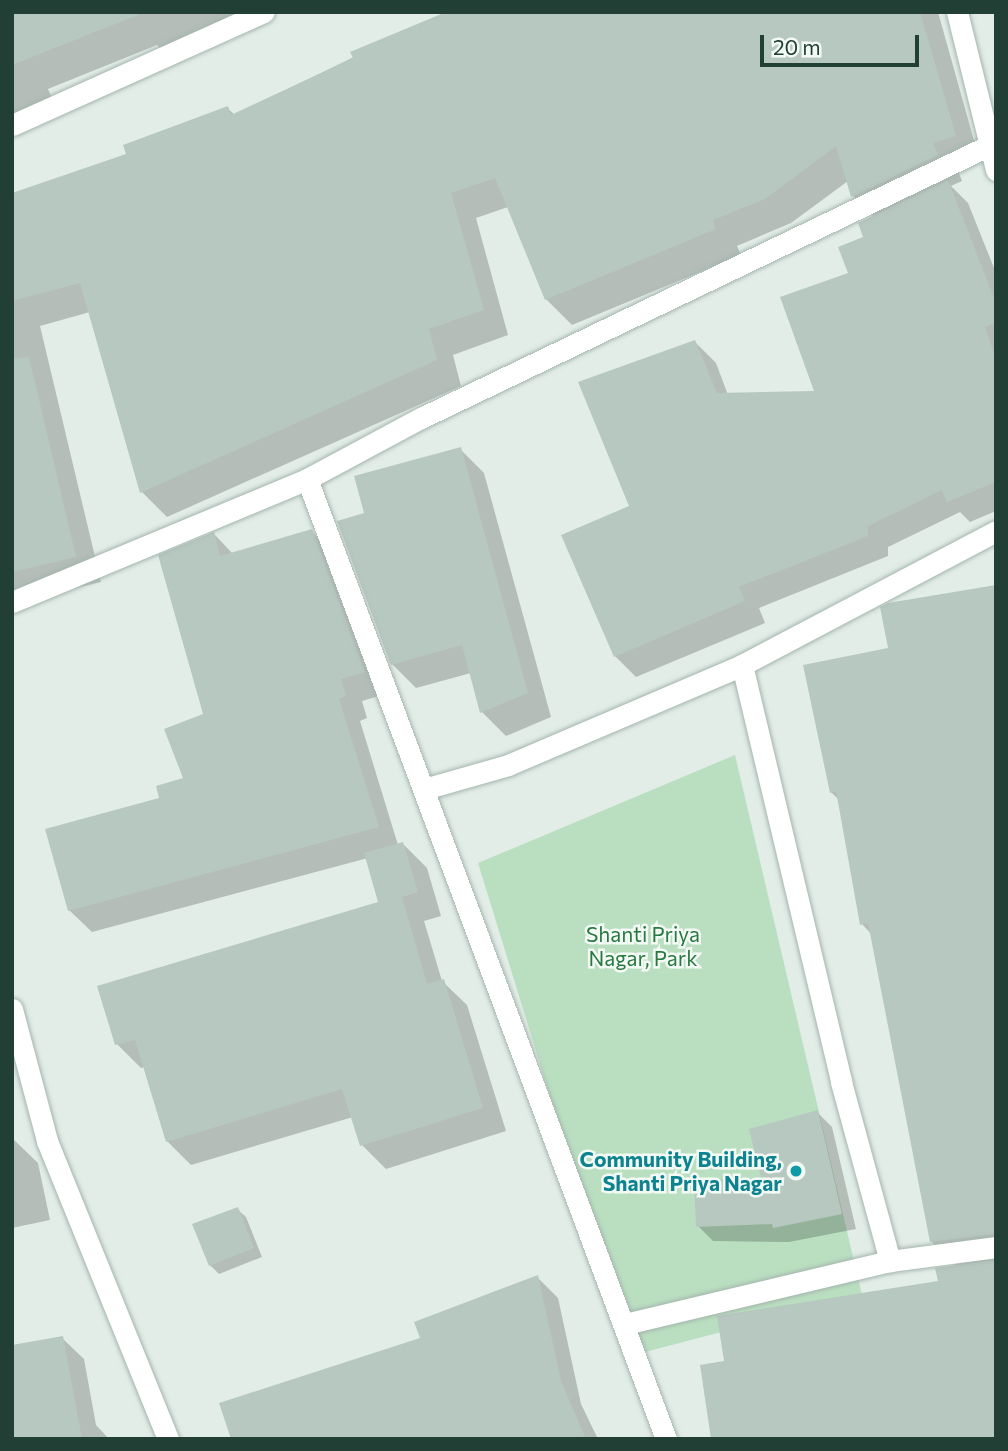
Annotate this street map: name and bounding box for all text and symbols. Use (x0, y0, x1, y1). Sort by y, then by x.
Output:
scale bar (763, 21, 922, 65)
text: 20 m (773, 34, 821, 59)
park label: Shanti Priya Nagar, Park (586, 921, 700, 971)
place label: Community Building, Shanti Priya Nagar (580, 1146, 782, 1196)
marker: Community Building, Shanti Priya Nagar (788, 1163, 804, 1179)

